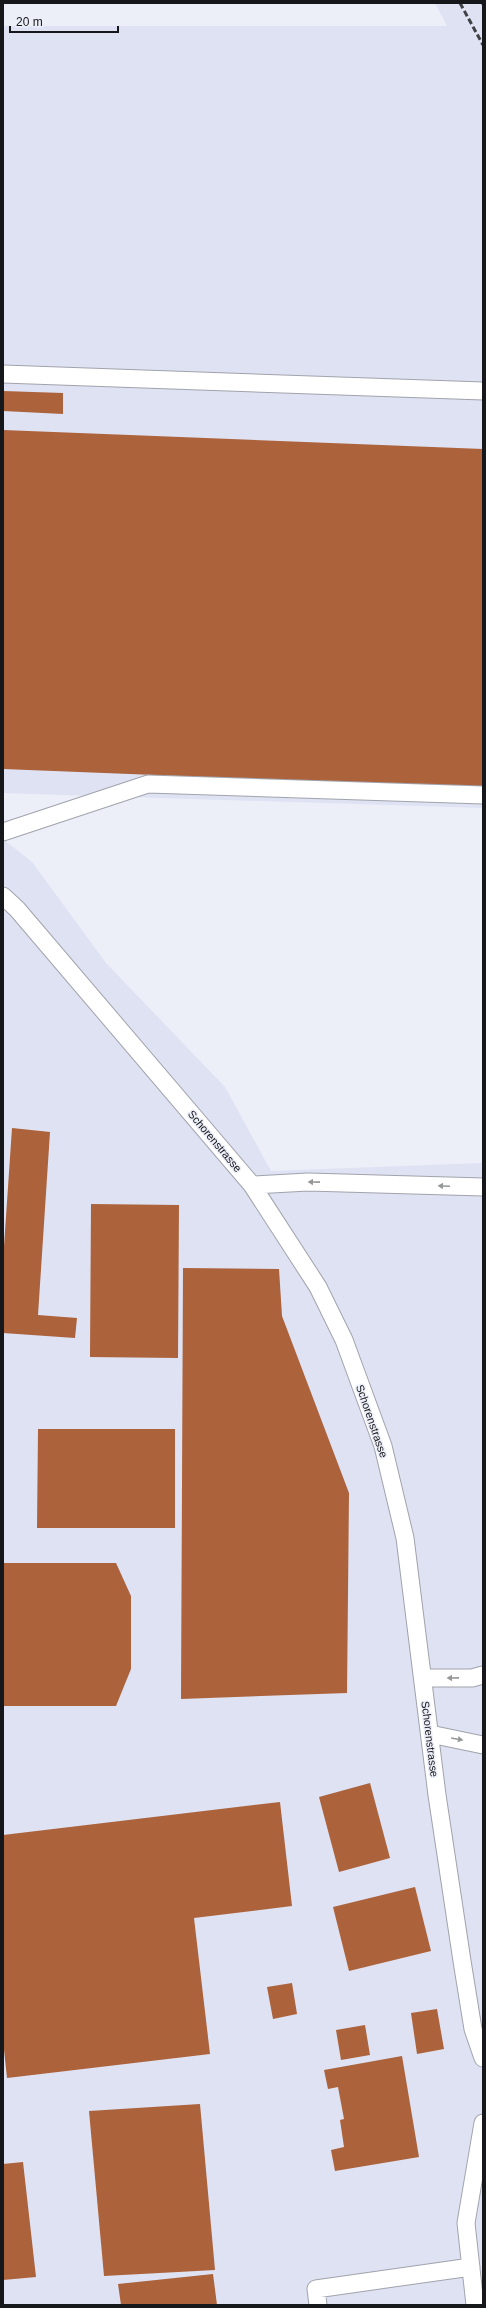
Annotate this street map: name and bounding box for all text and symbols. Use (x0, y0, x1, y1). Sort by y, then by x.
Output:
scale bar (10, 8, 118, 34)
text: 20 m (16, 15, 43, 29)
street label: Schorenstrasse (186, 1108, 244, 1174)
one-way arrow (307, 1179, 320, 1185)
one-way arrow (438, 1182, 450, 1189)
street label: Schorenstrasse (354, 1383, 390, 1459)
one-way arrow (446, 1675, 459, 1681)
street label: Schorenstrasse (419, 1700, 441, 1778)
one-way arrow (451, 1736, 463, 1742)

